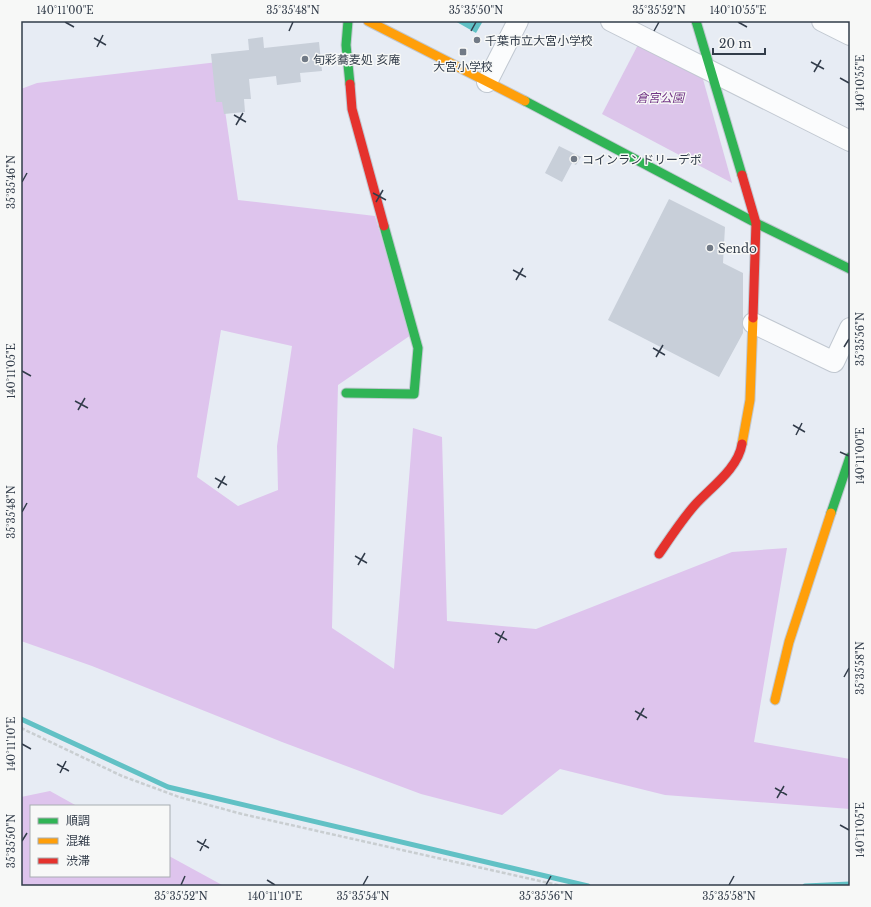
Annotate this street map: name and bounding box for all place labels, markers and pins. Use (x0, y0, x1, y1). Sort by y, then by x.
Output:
place label: 千葉市立大宮小学校 (485, 33, 593, 48)
marker: 千葉市立大宮小学校 (472, 35, 482, 45)
marker: 大宮小学校 (458, 47, 468, 57)
place label: 旬彩蕎麦処 亥庵 (313, 52, 400, 67)
marker: 旬彩蕎麦処 亥庵 (300, 54, 310, 64)
place label: 大宮小学校 (433, 59, 493, 74)
place label: コインランドリーデポ (582, 152, 702, 167)
marker: コインランドリーデポ (569, 154, 579, 164)
place label: Sendo (718, 241, 757, 256)
marker: Sendo (705, 243, 715, 253)

